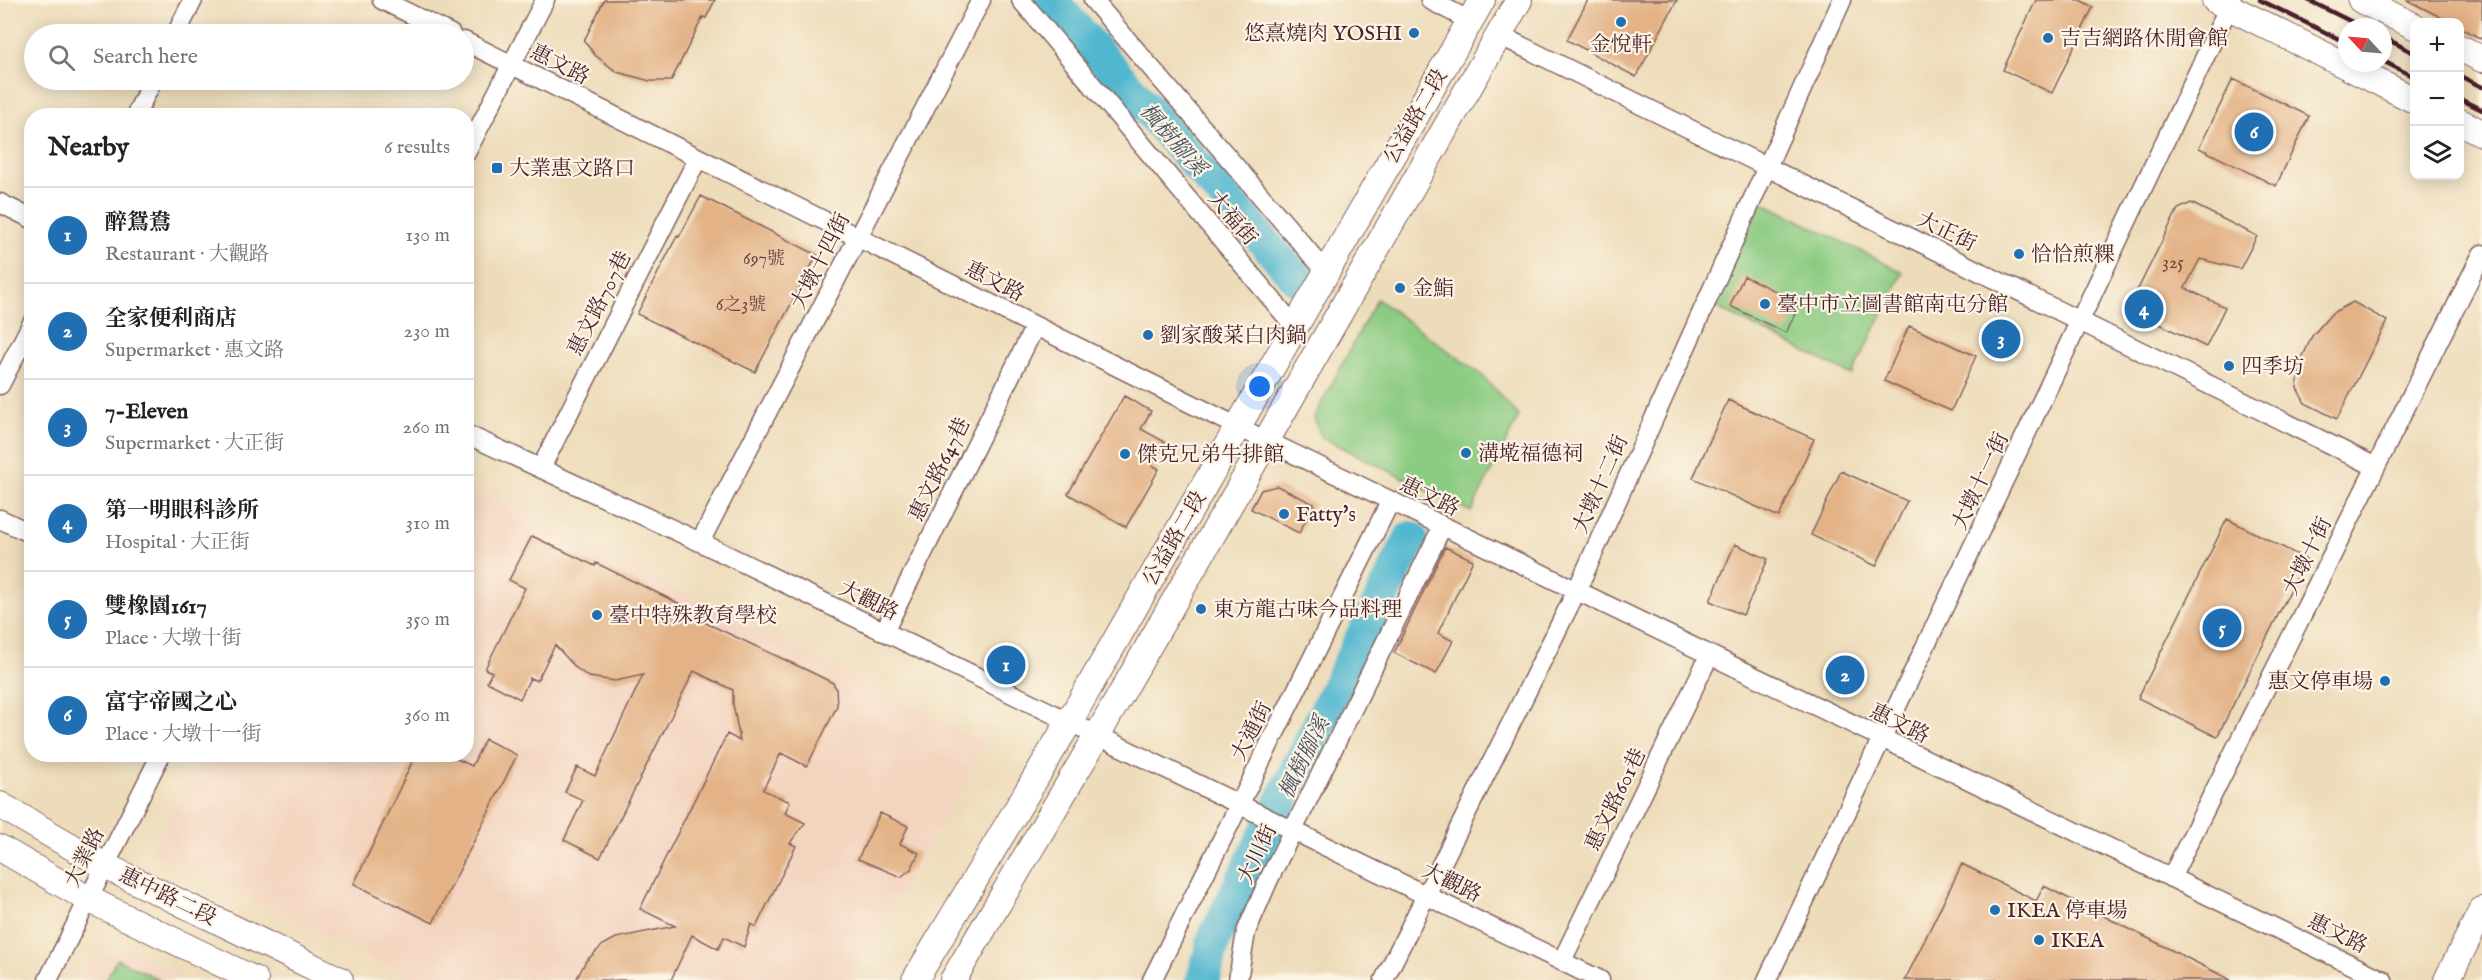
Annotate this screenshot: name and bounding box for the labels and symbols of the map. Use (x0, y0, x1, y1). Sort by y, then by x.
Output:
marker: 金悅軒 (1614, 15, 1628, 29)
north arrow (2338, 18, 2392, 72)
place label: 悠熹燒肉 YOSHI (1244, 21, 1402, 48)
marker: 悠熹燒肉 YOSHI (1407, 26, 1421, 40)
place label: 吉吉網路休閒會館 (2060, 26, 2228, 53)
marker: 吉吉網路休閒會館 (2041, 31, 2055, 45)
place label: 金悅軒 (1590, 32, 1653, 59)
street label: 惠文路 (525, 39, 594, 92)
street label: 公益路二段 (1378, 65, 1454, 169)
water label: 楓樹腳溪 (1133, 98, 1213, 184)
pin: 6 (2234, 110, 2274, 154)
place label: 大業惠文路口 (509, 156, 635, 183)
marker: 大業惠文路口 (490, 161, 504, 175)
street label: 大福街 (1201, 186, 1262, 252)
street label: 大正街 (1912, 206, 1981, 258)
street label: 大墩十四街 (785, 209, 857, 315)
place label: 恰恰煎粿 (2031, 242, 2115, 269)
street label: 惠文路707巷 (562, 247, 638, 361)
marker: 恰恰煎粿 (2012, 247, 2026, 261)
house number: 697號 (743, 248, 785, 271)
house number: 325 (2162, 252, 2184, 275)
street label: 惠文路 (960, 256, 1029, 309)
place label: 金鮨 (1412, 276, 1454, 303)
marker: 金鮨 (1393, 281, 1407, 295)
pin: 4 (2124, 286, 2164, 332)
place label: 臺中市立圖書館南屯分館 (1777, 292, 2008, 319)
house number: 6之3號 (716, 294, 766, 317)
marker: 臺中市立圖書館南屯分館 (1758, 297, 1772, 311)
pin: 3 (1982, 316, 2020, 362)
place label: 劉家酸菜白肉鍋 (1160, 323, 1307, 350)
marker: 劉家酸菜白肉鍋 (1141, 328, 1155, 342)
place label: 四季坊 (2241, 354, 2304, 381)
marker: 四季坊 (2222, 359, 2236, 373)
your location (1245, 372, 1274, 401)
street label: 惠文路647巷 (904, 413, 977, 526)
street label: 大墩十一街 (1947, 428, 2016, 535)
street label: 大墩十二街 (1568, 431, 1635, 538)
place label: 溝墘福德祠 (1478, 441, 1583, 468)
place label: 傑克兄弟牛排館 (1137, 442, 1284, 469)
marker: 溝墘福德祠 (1459, 446, 1473, 460)
marker: 傑克兄弟牛排館 (1118, 447, 1132, 461)
street label: 惠文路 (1395, 471, 1464, 523)
street label: 公益路二段 (1137, 487, 1213, 591)
place label: Fatty's (1296, 502, 1356, 529)
marker: Fatty's (1277, 507, 1291, 521)
street label: 大墩十街 (2278, 513, 2339, 600)
street label: 大觀路 (834, 575, 903, 627)
place label: 東方龍古味今品料理 (1213, 597, 1402, 624)
marker: 東方龍古味今品料理 (1194, 602, 1208, 616)
place label: 臺中特殊教育學校 (609, 603, 777, 630)
pin: 5 (2202, 606, 2242, 650)
marker: 臺中特殊教育學校 (590, 608, 604, 622)
pin: 1 (986, 642, 1026, 688)
pin: 2 (1826, 652, 1864, 698)
place label: 惠文停車場 (2268, 669, 2373, 696)
marker: 惠文停車場 (2378, 674, 2392, 688)
street label: 大通街 (1226, 697, 1279, 766)
street label: 惠文路 (1865, 698, 1934, 750)
water label: 楓樹腳溪 (1273, 710, 1338, 804)
street label: 惠文路601巷 (1580, 744, 1653, 855)
street label: 大川街 (1233, 820, 1284, 889)
street label: 大業路 (59, 823, 111, 892)
street label: 大觀路 (1417, 857, 1486, 909)
street label: 惠中路二段 (114, 862, 220, 932)
place label: IKEA 停車場 (2007, 898, 2128, 925)
marker: IKEA 停車場 (1988, 903, 2002, 917)
street label: 惠文路 (2303, 908, 2372, 960)
place label: IKEA (2051, 928, 2105, 955)
marker: IKEA (2032, 933, 2046, 947)

